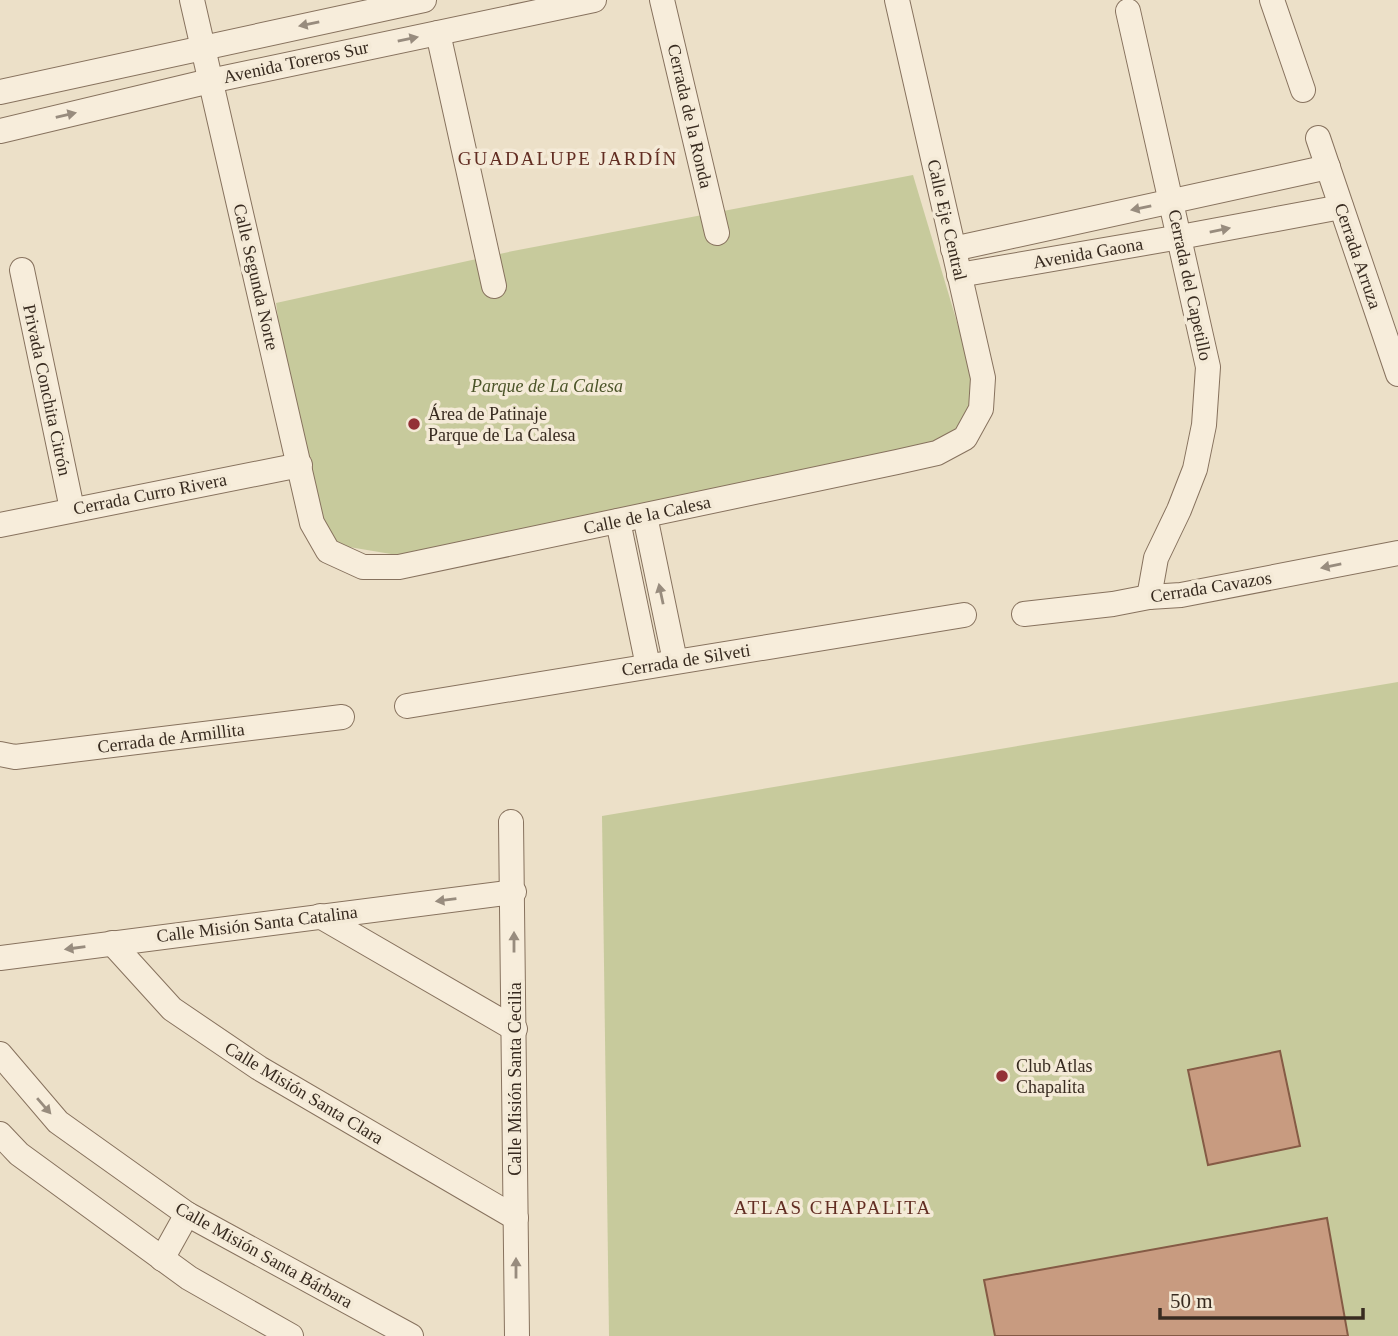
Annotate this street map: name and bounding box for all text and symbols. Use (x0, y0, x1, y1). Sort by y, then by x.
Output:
one-way arrow (298, 19, 320, 30)
one-way arrow (397, 34, 419, 45)
street label: Avenida Toreros Sur (222, 37, 370, 87)
street label: Cerrada de la Ronda (664, 42, 716, 190)
one-way arrow (55, 109, 77, 120)
district label: GUADALUPE JARDÍN (458, 148, 678, 169)
street label: Calle Eje Central (923, 157, 971, 283)
street label: Cerrada Arruza (1331, 201, 1385, 311)
street label: Calle Segunda Norte (229, 202, 283, 352)
one-way arrow (1130, 202, 1152, 213)
street label: Cerrada del Capetillo (1164, 208, 1216, 362)
one-way arrow (1209, 224, 1231, 235)
street label: Avenida Gaona (1032, 234, 1144, 272)
street label: Privada Conchita Citrón (19, 302, 75, 478)
park label: Parque de La Calesa (470, 376, 623, 396)
place label: Área de Patinaje Parque de La Calesa (428, 403, 575, 445)
marker: Área de Patinaje Parque de La Calesa (406, 416, 422, 432)
street label: Cerrada Curro Rivera (72, 469, 228, 519)
street label: Calle de la Calesa (582, 492, 712, 538)
one-way arrow (1320, 561, 1342, 572)
street label: Cerrada Cavazos (1149, 568, 1273, 606)
one-way arrow (656, 583, 667, 605)
street label: Cerrada de Silveti (620, 640, 752, 680)
street label: Cerrada de Armillita (96, 719, 246, 757)
one-way arrow (435, 895, 457, 906)
street label: Calle Misión Santa Catalina (155, 902, 359, 946)
one-way arrow (508, 931, 520, 953)
one-way arrow (63, 943, 85, 954)
street label: Calle Misión Santa Cecilia (505, 982, 525, 1176)
street label: Calle Misión Santa Clara (221, 1038, 387, 1148)
place label: Club Atlas Chapalita (1016, 1056, 1093, 1097)
marker: Club Atlas Chapalita (994, 1068, 1010, 1084)
one-way arrow (36, 1097, 51, 1114)
district label: ATLAS CHAPALITA (734, 1197, 932, 1218)
street label: Calle Misión Santa Bárbara (172, 1198, 356, 1312)
one-way arrow (510, 1257, 522, 1279)
scale bar (1160, 1276, 1363, 1320)
text: 50 m (1170, 1289, 1213, 1313)

